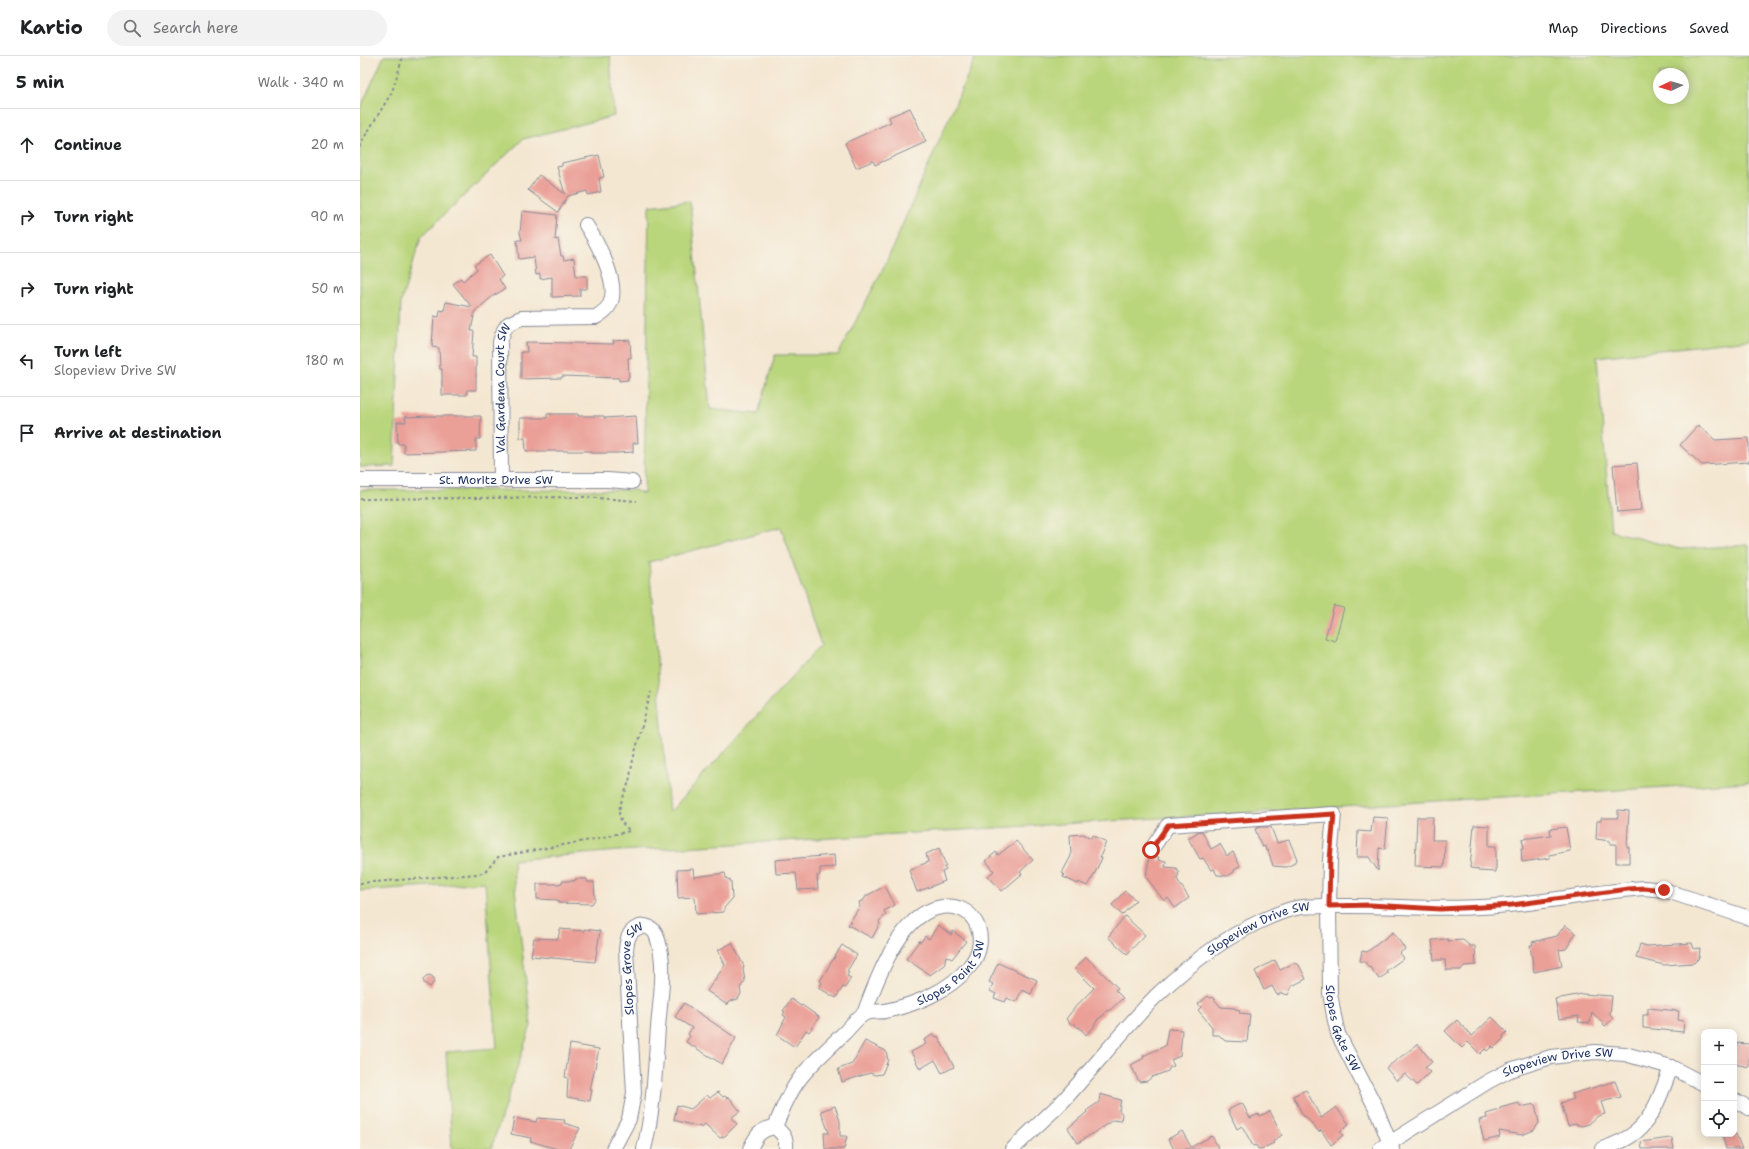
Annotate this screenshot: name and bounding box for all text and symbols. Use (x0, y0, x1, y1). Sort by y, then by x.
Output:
search box (107, 10, 387, 46)
text: Kartio (20, 15, 83, 40)
icon: search (121, 17, 143, 39)
text: Search here (153, 18, 239, 38)
text: Map (1549, 19, 1579, 37)
text: Directions (1601, 19, 1667, 37)
text: Saved (1689, 19, 1729, 37)
north arrow (1653, 68, 1689, 104)
text: 5 min (16, 71, 64, 93)
text: Walk · 340 m (258, 74, 344, 91)
icon: ahead (16, 134, 38, 156)
text: Continue (54, 135, 122, 155)
text: 20 m (311, 136, 344, 153)
icon: right (16, 206, 38, 228)
text: Turn right (54, 207, 134, 227)
text: 90 m (310, 208, 344, 225)
icon: right (16, 278, 38, 300)
text: Turn right (54, 279, 134, 299)
text: 50 m (311, 280, 344, 297)
street label: Val Gardena Court SW (492, 320, 514, 454)
text: Turn left (54, 342, 122, 362)
icon: left (16, 350, 38, 372)
text: 180 m (305, 352, 344, 369)
text: Slopeview Drive SW (54, 362, 177, 379)
icon: arrive (16, 422, 38, 444)
text: Arrive at destination (54, 423, 222, 443)
street label: St. Moritz Drive SW (439, 472, 553, 488)
route start (1142, 841, 1160, 859)
route end (1655, 881, 1673, 899)
street label: Slopeview Drive SW (1203, 898, 1311, 959)
street label: Slopes Grove SW (618, 918, 646, 1016)
street label: Slopes Point SW (914, 939, 988, 1009)
street label: Slopes Gate SW (1322, 985, 1364, 1074)
map controls (1701, 1029, 1737, 1137)
button: + (1701, 1029, 1737, 1065)
street label: Slopeview Drive SW (1499, 1044, 1614, 1081)
button: − (1701, 1065, 1737, 1101)
button: locate (1701, 1101, 1737, 1137)

